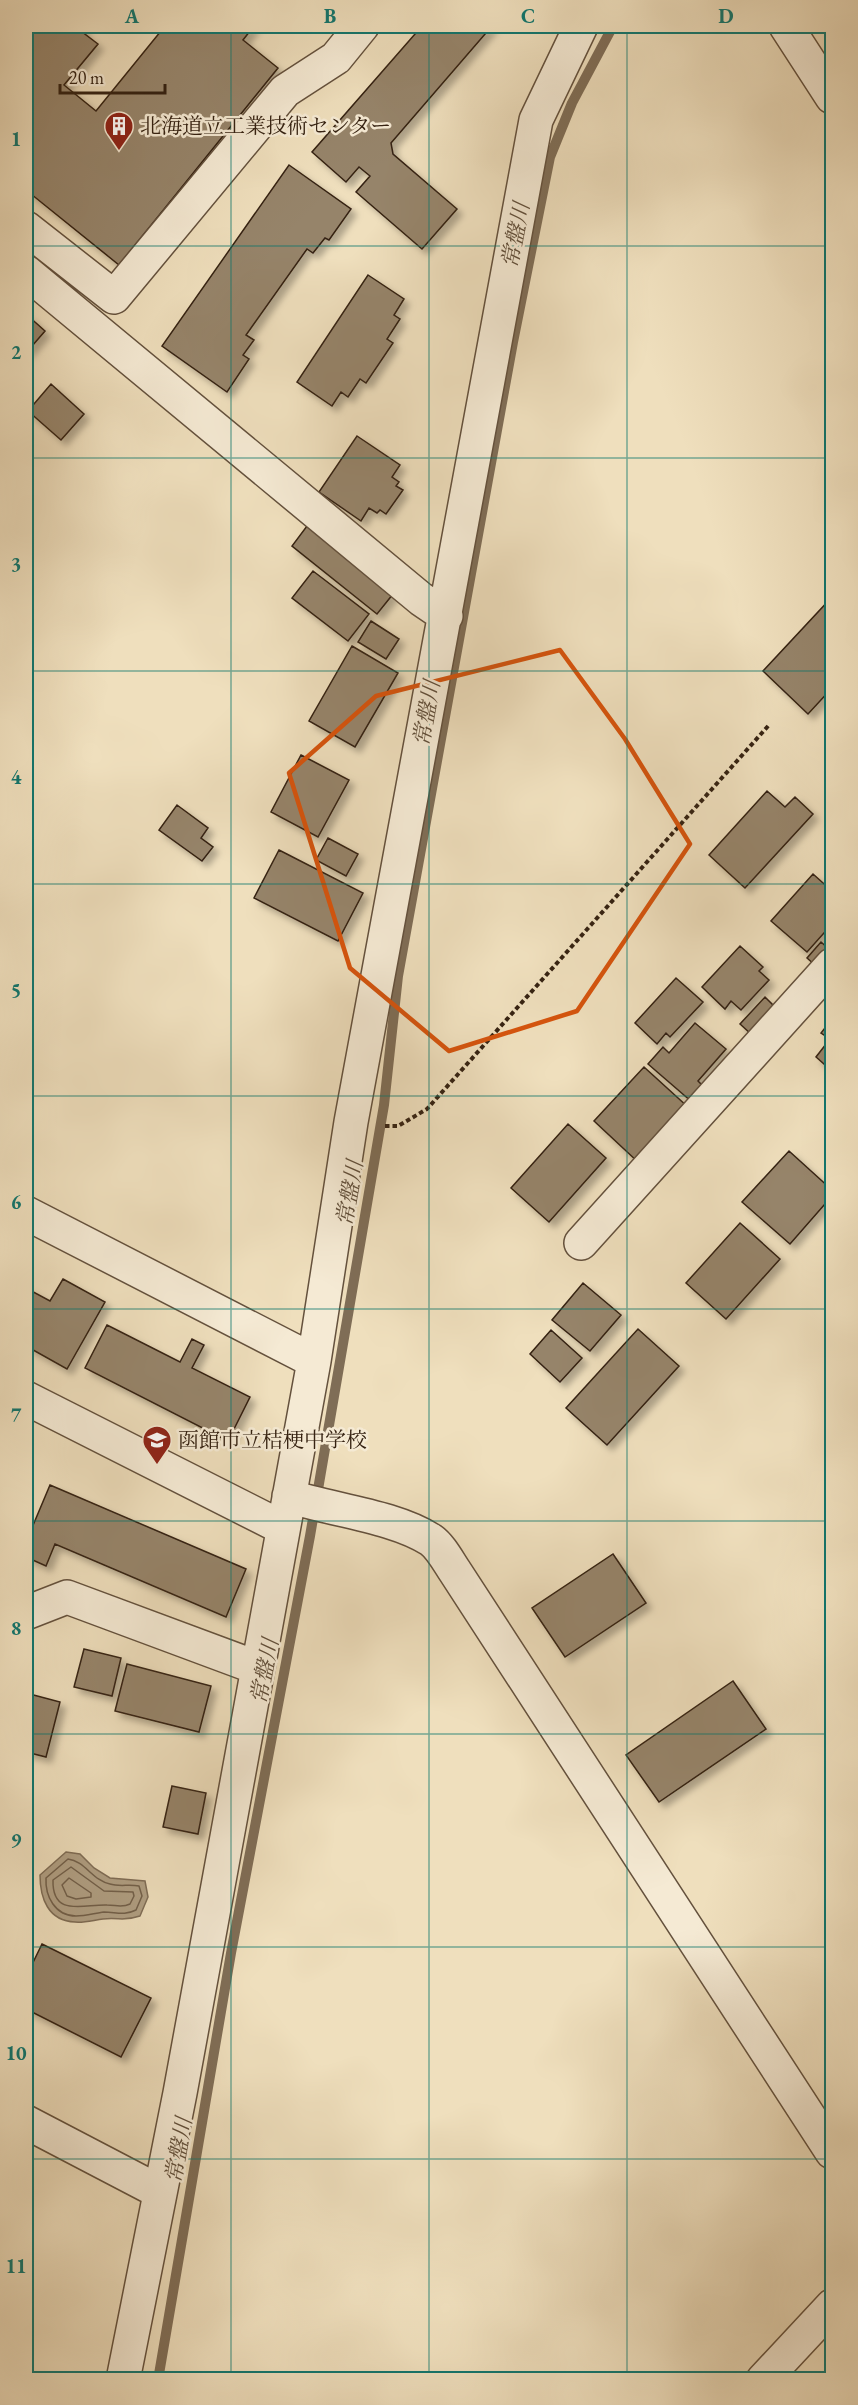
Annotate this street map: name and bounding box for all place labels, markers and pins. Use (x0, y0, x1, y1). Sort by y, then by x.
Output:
building icon: 北海道立工業技術センター (103, 110, 135, 152)
place label: 北海道立工業技術センター (140, 112, 391, 139)
school or university icon: 函館市立桔梗中学校 (141, 1424, 173, 1466)
place label: 函館市立桔梗中学校 (178, 1426, 367, 1453)

